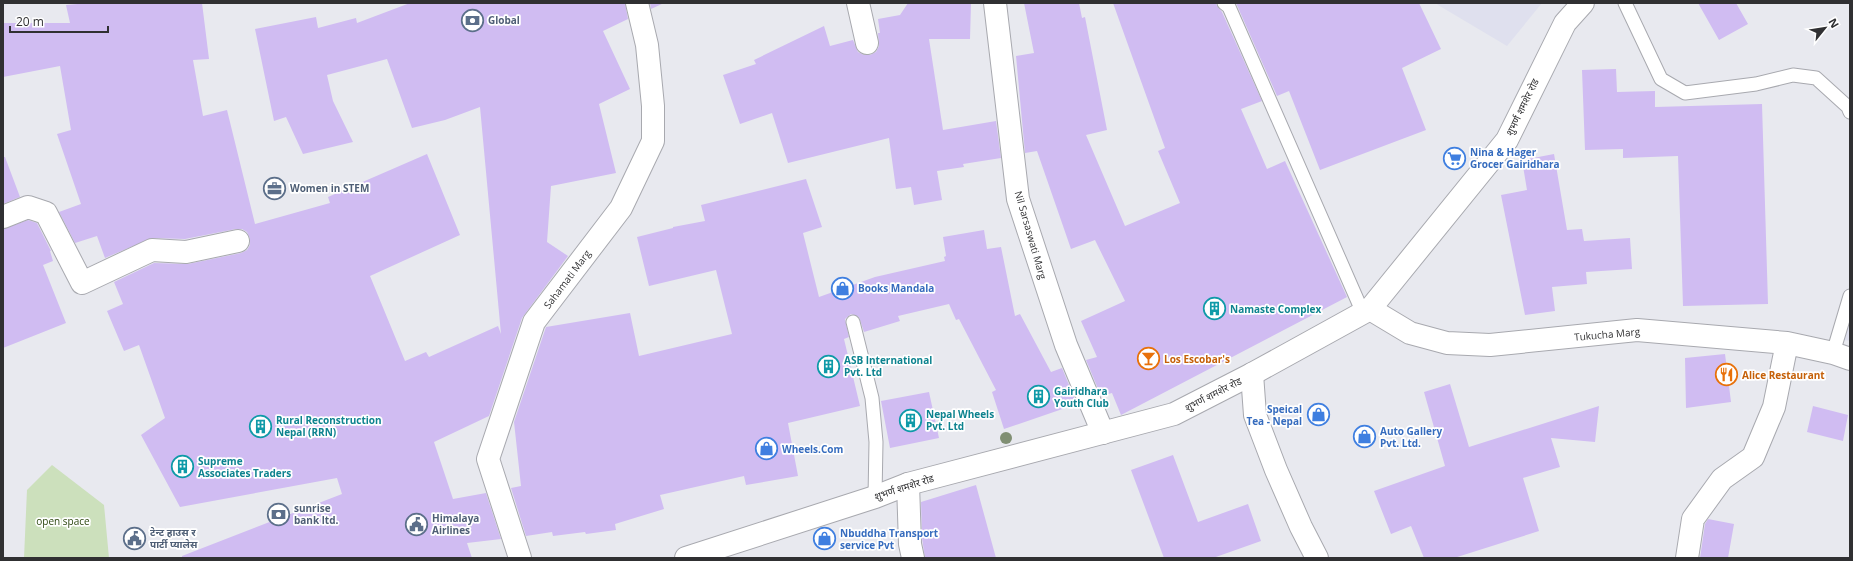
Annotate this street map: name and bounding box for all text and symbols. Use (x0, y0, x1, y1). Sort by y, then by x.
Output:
bank icon: Global (460, 7, 486, 33)
scale bar (10, 8, 108, 34)
north arrow (1805, 8, 1845, 48)
text: 20 m (16, 13, 44, 30)
place label: Global (488, 13, 520, 27)
text: N (1825, 15, 1843, 30)
street label: शुभर्ण शमशेर रोड (1502, 76, 1542, 138)
supermarket icon: Nina & Hager Grocer Gairidhara (1441, 145, 1467, 171)
place label: Nina & Hager Grocer Gairidhara (1470, 145, 1560, 171)
office icon: Women in STEM (261, 175, 287, 201)
place label: Women in STEM (290, 181, 369, 195)
street label: Nil Sarsaswati Marg (1012, 189, 1050, 281)
street label: Sahamati Marg (540, 246, 594, 311)
shop icon: Books Mandala (829, 275, 855, 301)
place label: Books Mandala (858, 281, 934, 295)
building icon: Namaste Complex (1202, 296, 1228, 322)
place label: Namaste Complex (1230, 302, 1322, 316)
street label: Tukucha Marg (1573, 324, 1641, 344)
bar icon: Los Escobar's (1136, 346, 1162, 372)
place label: Los Escobar's (1164, 352, 1230, 366)
building icon: ASB International Pvt. Ltd (816, 353, 842, 379)
place label: ASB International Pvt. Ltd (844, 353, 932, 379)
restaurant icon: Alice Restaurant (1714, 362, 1740, 388)
place label: Alice Restaurant (1742, 368, 1825, 382)
street label: शुभर्ण शमशेर रोड (1182, 373, 1244, 414)
building icon: Gairidhara Youth Club (1025, 384, 1051, 410)
place label: Gairidhara Youth Club (1054, 384, 1109, 410)
place label: Speical Tea - Nepal (1246, 402, 1302, 428)
shop icon: Speical Tea - Nepal (1305, 402, 1331, 428)
building icon: Nepal Wheels Pvt. Ltd (897, 407, 923, 433)
place label: Nepal Wheels Pvt. Ltd (926, 407, 994, 433)
building icon: Rural Reconstruction Nepal (RRN) (247, 413, 273, 439)
place label: Rural Reconstruction Nepal (RRN) (276, 413, 382, 439)
shop icon: Auto Gallery Pvt. Ltd. (1351, 424, 1377, 450)
place label: Auto Gallery Pvt. Ltd. (1380, 424, 1442, 450)
shop icon: Wheels.Com (753, 436, 779, 462)
place label: Wheels.Com (782, 442, 843, 456)
building icon: Supreme Associates Traders (169, 454, 195, 480)
place label: Supreme Associates Traders (198, 454, 291, 480)
street label: शुभर्ण शमशेर रोड (872, 471, 936, 503)
bank icon: sunrise bank ltd. (265, 501, 291, 527)
place label: sunrise bank ltd. (294, 501, 338, 527)
public building icon: Himalaya Airlines (403, 511, 429, 537)
place label: Himalaya Airlines (432, 511, 479, 537)
park label: open space (36, 514, 90, 528)
public building icon: टेन्ट हाउस र पार्टी प्यालेस (122, 525, 148, 551)
place label: टेन्ट हाउस र पार्टी प्यालेस (150, 525, 198, 551)
shop icon: Nbuddha Transport service Pvt (811, 526, 837, 552)
place label: Nbuddha Transport service Pvt (840, 526, 939, 552)

